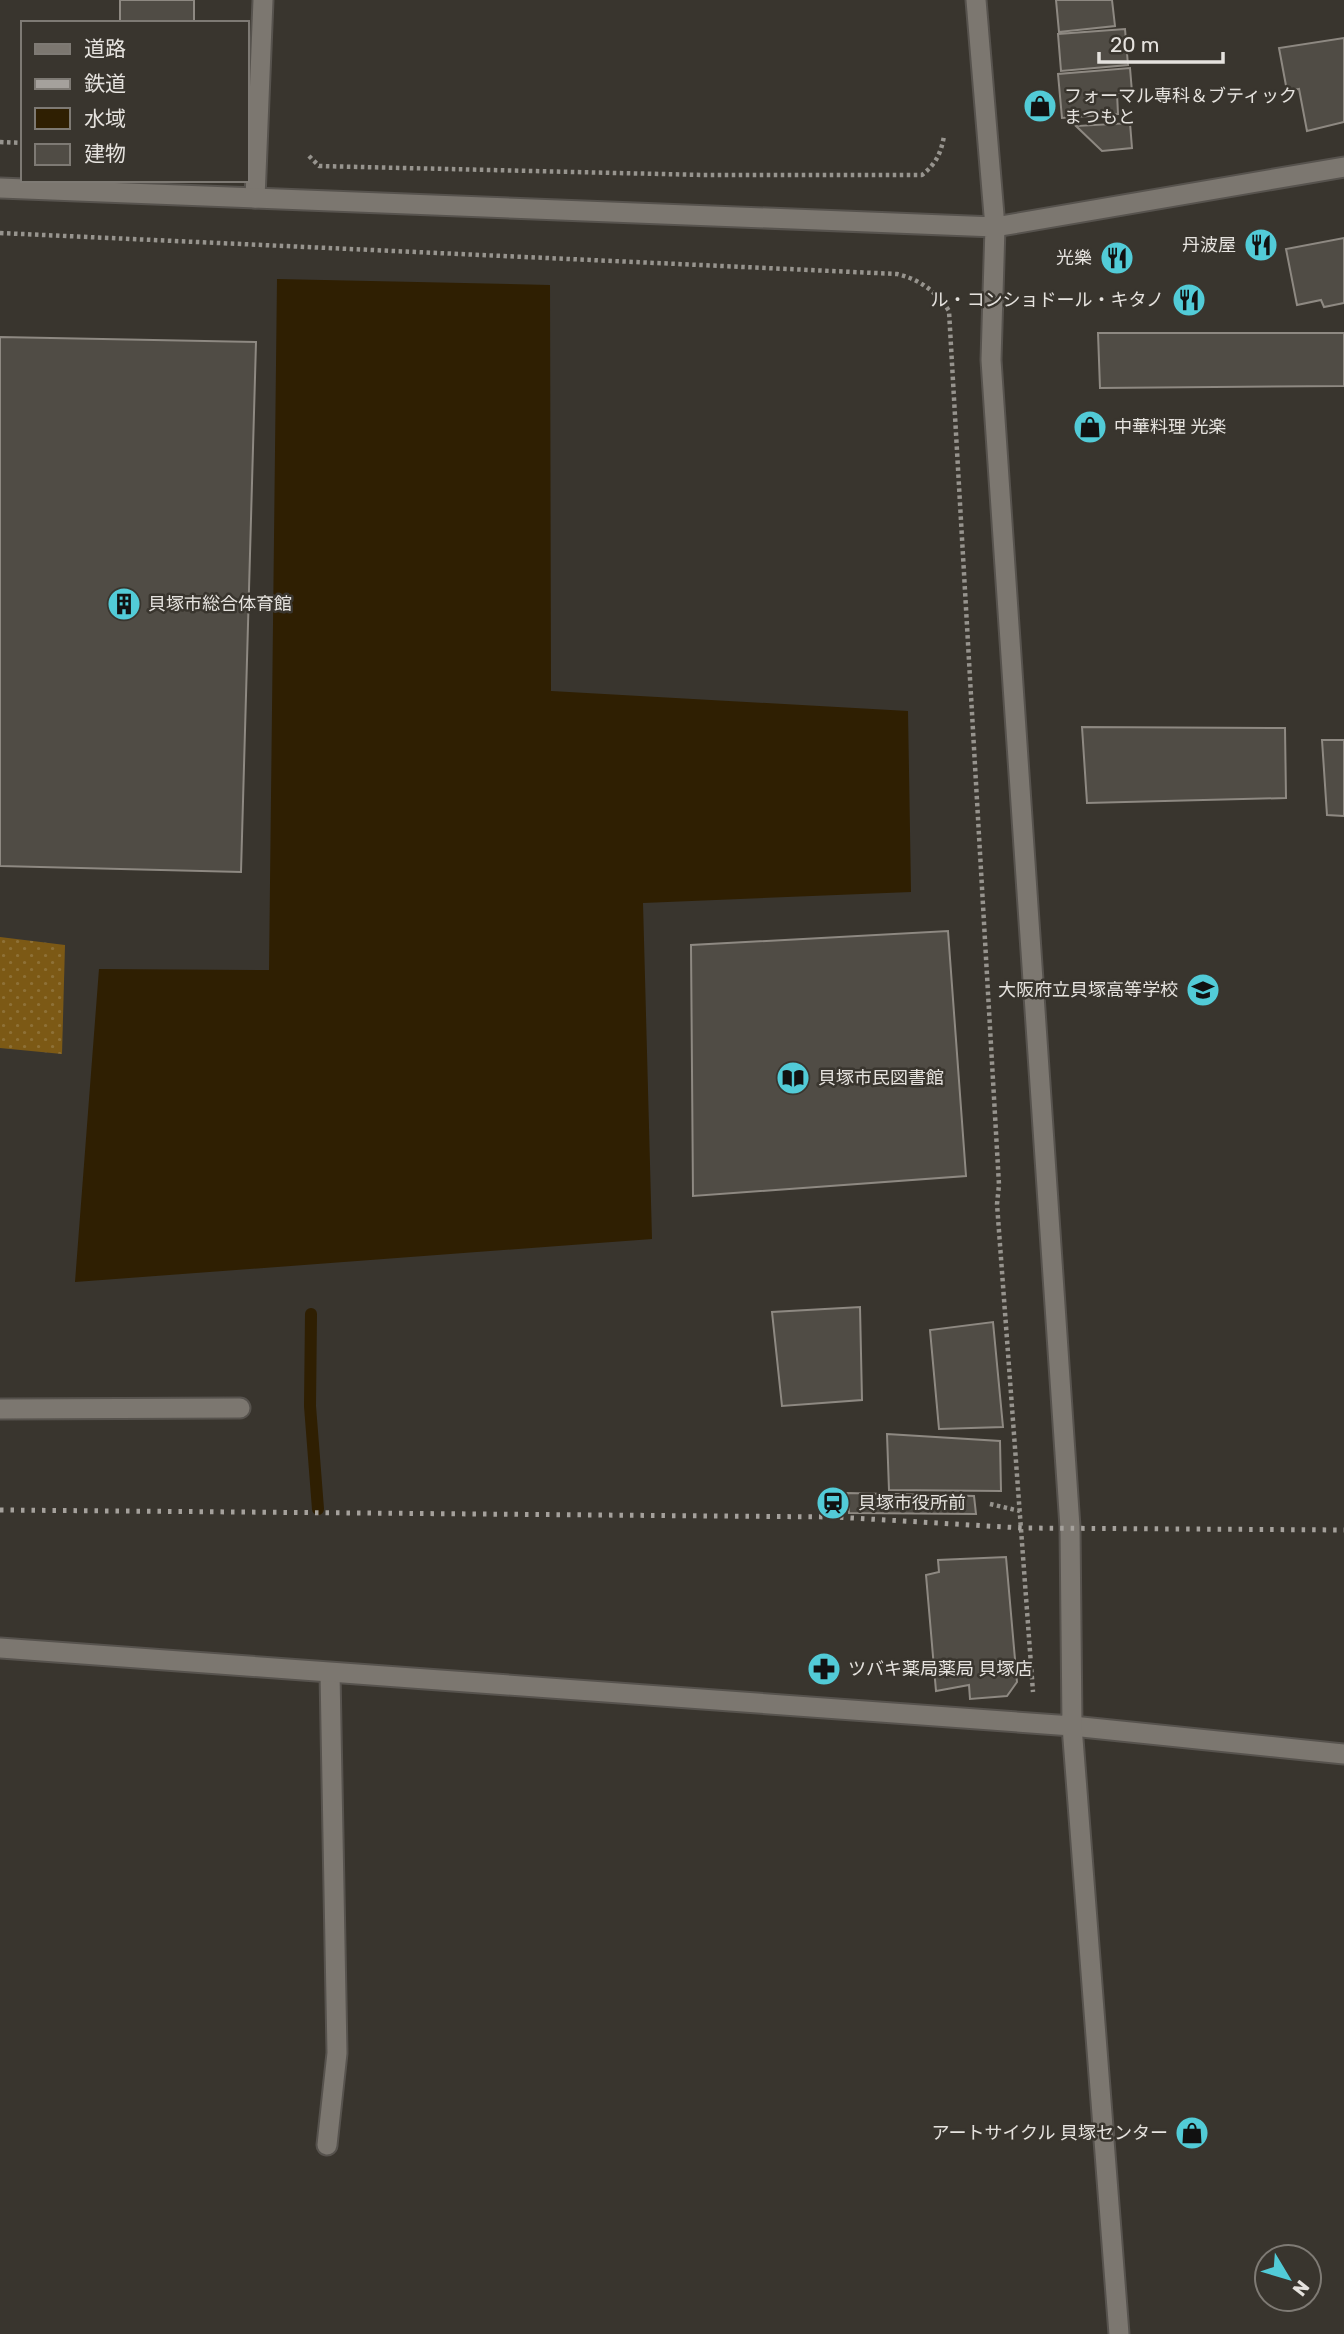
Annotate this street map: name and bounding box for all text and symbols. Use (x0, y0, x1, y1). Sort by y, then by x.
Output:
legend (21, 21, 248, 182)
scale bar (1099, 21, 1223, 65)
text: 20 m (1110, 32, 1159, 57)
text: 道路 (84, 36, 126, 61)
text: 鉄道 (84, 71, 126, 96)
place label: フォーマル専科＆ブティック まつもと (1064, 85, 1297, 128)
shop icon: フォーマル専科＆ブティック まつもと (1021, 87, 1059, 125)
text: 水域 (84, 106, 126, 131)
text: 建物 (84, 141, 126, 166)
restaurant icon: 丹波屋 (1242, 226, 1280, 264)
place label: 丹波屋 (1182, 234, 1236, 256)
restaurant icon: 光樂 (1098, 239, 1136, 277)
place label: 光樂 (1056, 247, 1092, 269)
restaurant icon: ル・コンショドール・キタノ (1170, 281, 1208, 319)
place label: ル・コンショドール・キタノ (931, 289, 1164, 311)
shop icon: 中華料理 光楽 (1071, 408, 1109, 446)
place label: 中華料理 光楽 (1114, 416, 1226, 438)
building icon: 貝塚市総合体育館 (105, 585, 143, 623)
place label: 貝塚市総合体育館 (148, 593, 292, 615)
school or university icon: 大阪府立貝塚高等学校 (1184, 971, 1222, 1009)
place label: 大阪府立貝塚高等学校 (998, 979, 1178, 1001)
library icon: 貝塚市民図書館 (774, 1059, 812, 1097)
place label: 貝塚市民図書館 (818, 1067, 944, 1089)
station icon: 貝塚市役所前 (814, 1484, 852, 1522)
place label: 貝塚市役所前 (858, 1492, 966, 1514)
pharmacy icon: ツバキ薬局薬局 貝塚店 (805, 1650, 843, 1688)
place label: ツバキ薬局薬局 貝塚店 (848, 1658, 1032, 1680)
shop icon: アートサイクル 貝塚センター (1173, 2114, 1211, 2152)
place label: アートサイクル 貝塚センター (932, 2122, 1168, 2144)
north arrow (1253, 2243, 1323, 2313)
text: N (1288, 2276, 1314, 2301)

